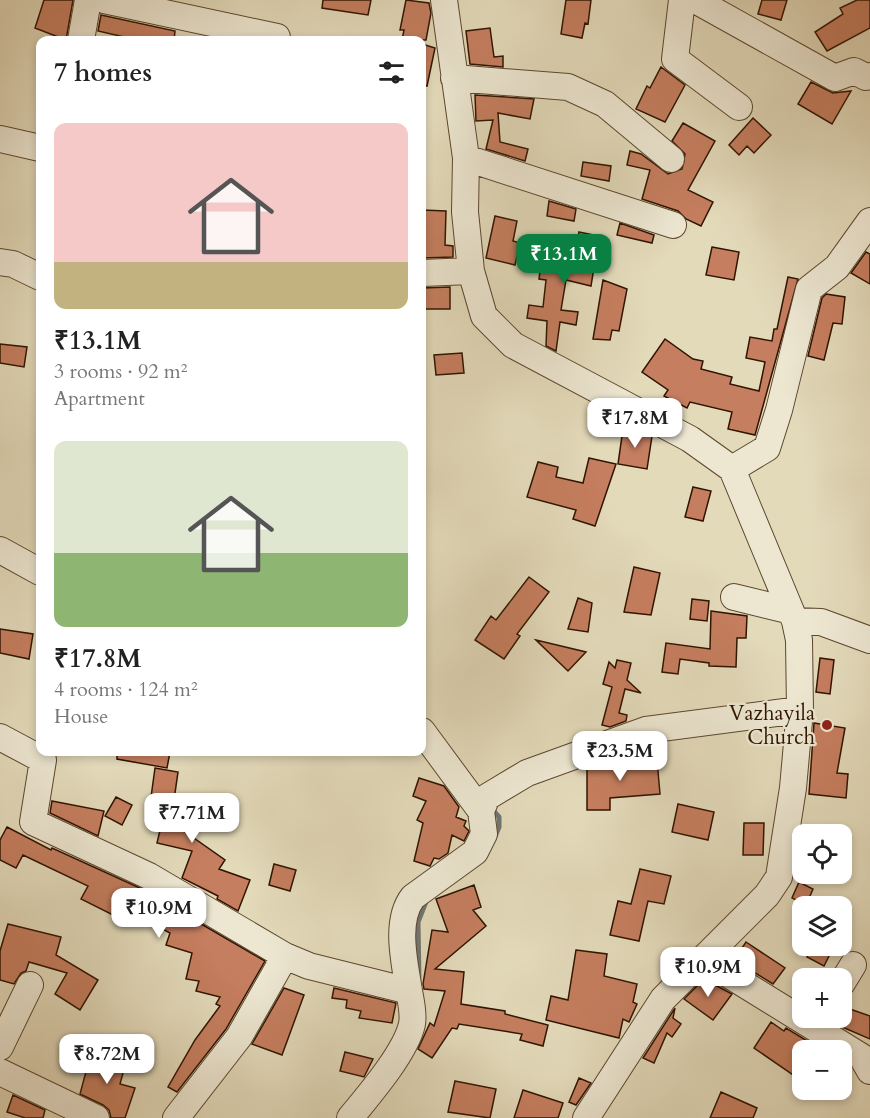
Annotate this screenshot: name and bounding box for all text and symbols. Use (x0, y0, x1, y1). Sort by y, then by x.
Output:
text: 7 homes (54, 55, 152, 90)
icon: filters (375, 56, 408, 89)
icon: home (177, 162, 285, 270)
pin: ₹13.1M (515, 234, 613, 285)
text: ₹13.1M (530, 240, 598, 267)
text: ₹13.1M (54, 323, 142, 358)
text: 3 rooms · 92 m² (54, 358, 187, 385)
text: Apartment (54, 385, 145, 412)
pin: ₹17.8M (586, 398, 684, 449)
text: ₹17.8M (601, 404, 669, 431)
icon: home (177, 480, 285, 588)
text: ₹17.8M (54, 641, 142, 676)
text: 4 rooms · 124 m² (54, 676, 198, 703)
place label: Vazhayila Church (729, 699, 815, 752)
text: House (54, 703, 108, 730)
marker: Vazhayila Church (820, 718, 834, 732)
pin: ₹23.5M (571, 731, 669, 782)
text: ₹23.5M (586, 737, 654, 764)
pin: ₹7.71M (143, 793, 241, 844)
text: ₹7.71M (158, 799, 226, 826)
map controls (792, 824, 852, 1100)
button: locate (792, 824, 852, 884)
pin: ₹10.9M (110, 888, 208, 939)
text: ₹10.9M (125, 894, 193, 921)
button: layers (792, 896, 852, 956)
pin: ₹10.9M (659, 947, 757, 998)
text: ₹10.9M (674, 953, 742, 980)
button: + (792, 968, 852, 1028)
pin: ₹8.72M (58, 1034, 156, 1085)
text: ₹8.72M (73, 1040, 141, 1067)
button: − (792, 1040, 852, 1100)

